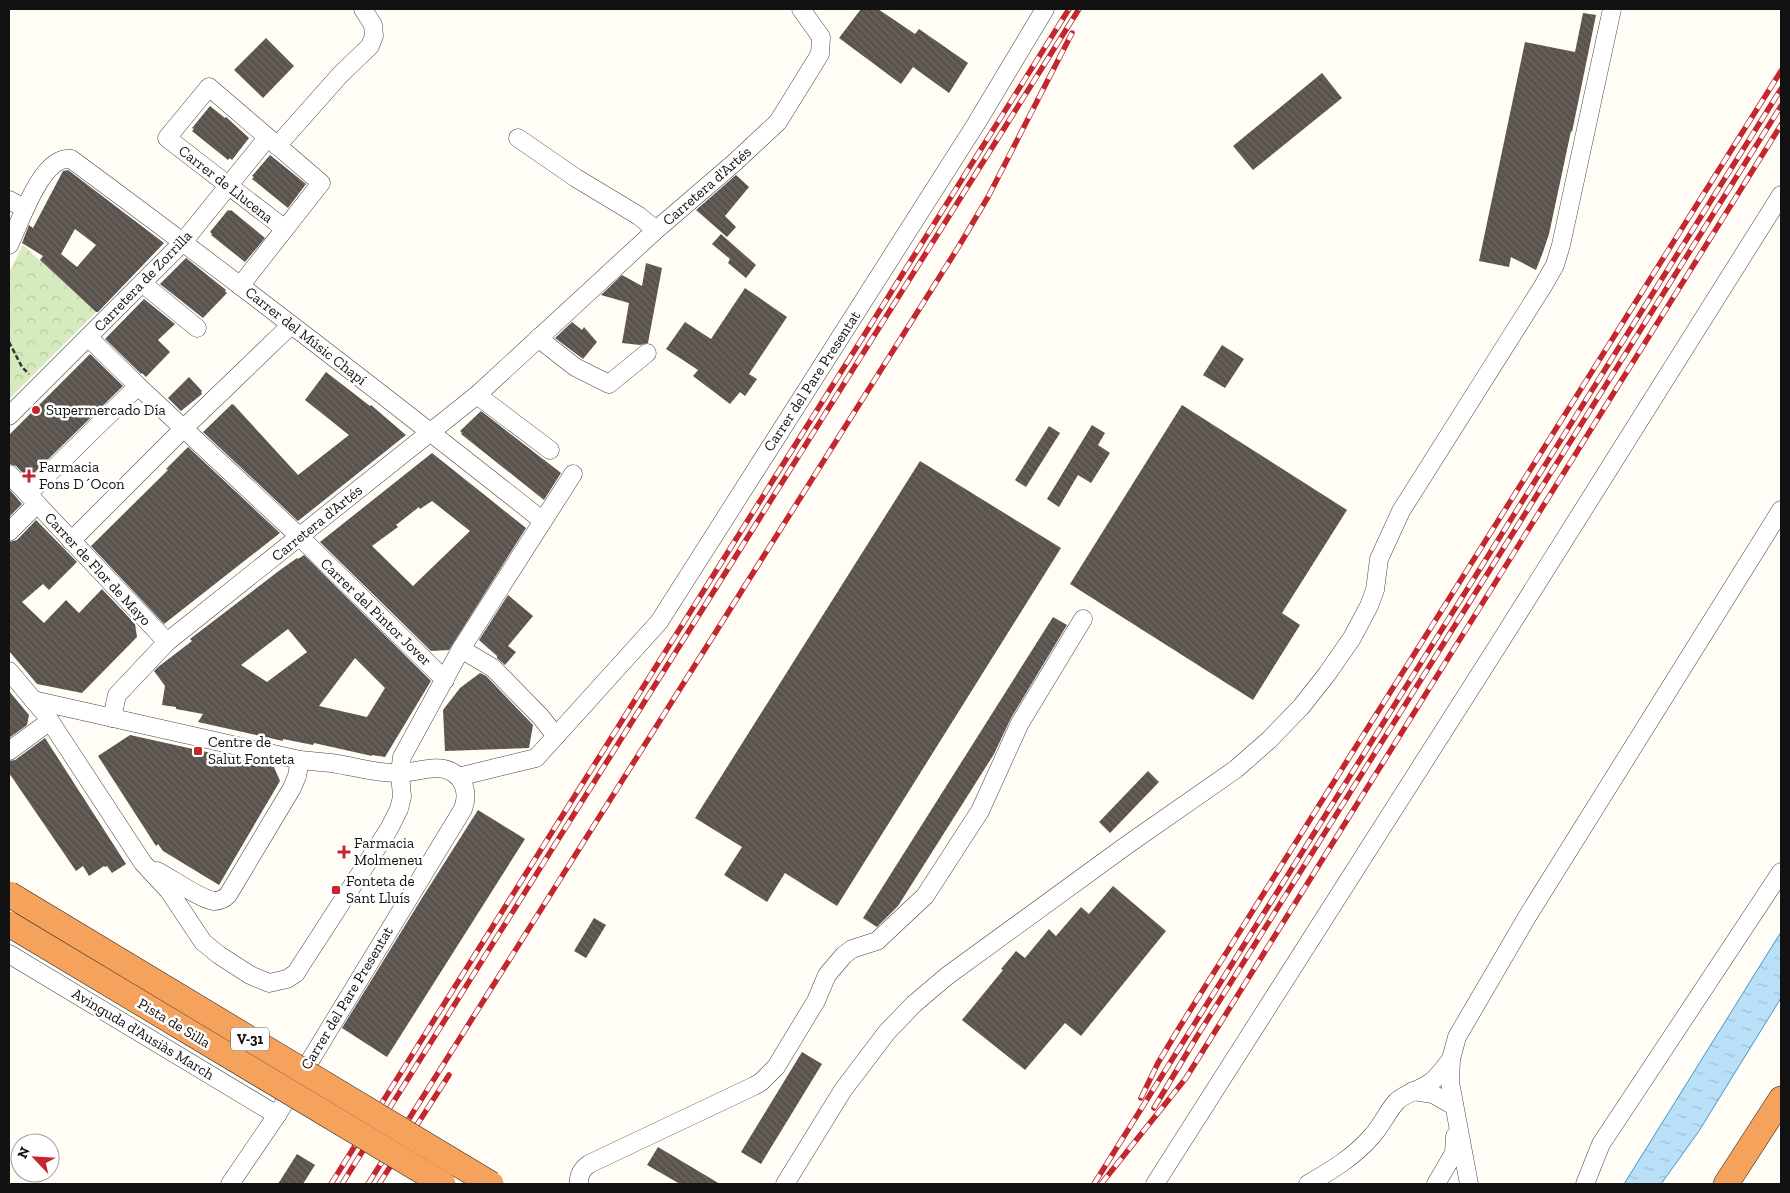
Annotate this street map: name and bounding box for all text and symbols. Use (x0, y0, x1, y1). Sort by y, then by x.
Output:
street label: Carrer de Llucena (175, 141, 277, 227)
street label: Carretera d'Artés (659, 143, 755, 229)
street label: Carretera de Zorrilla (90, 227, 196, 335)
street label: Carrer del Músic Chapí (242, 283, 370, 389)
street label: Carrer del Pare Presentat (760, 307, 864, 455)
place label: Supermercado Día (46, 401, 166, 419)
marker: Supermercado Día (30, 404, 42, 416)
place label: Farmacia Fons D´Ocon (39, 458, 125, 493)
marker: Farmacia Fons D´Ocon (23, 470, 35, 482)
street label: Carretera d'Artés (268, 481, 366, 565)
street label: Carrer de Flor de Mayo (41, 509, 155, 630)
street label: Carrer del Pintor Jover (317, 554, 435, 670)
place label: Centre de Salut Fonteta (208, 733, 294, 768)
marker: Centre de Salut Fonteta (192, 745, 204, 757)
place label: Farmacia Molmeneu (354, 834, 423, 869)
marker: Farmacia Molmeneu (338, 846, 350, 858)
place label: Fonteta de Sant Lluís (346, 872, 414, 907)
marker: Fonteta de Sant Lluís (330, 884, 342, 896)
street label: Carrer del Pare Presentat (297, 923, 397, 1073)
street label: Avinguda d'Ausiàs March (69, 984, 218, 1084)
street label: Pista de Silla (134, 994, 214, 1052)
road number: V-31 (231, 1028, 269, 1050)
north arrow (10, 1133, 60, 1183)
text: N (14, 1144, 34, 1161)

